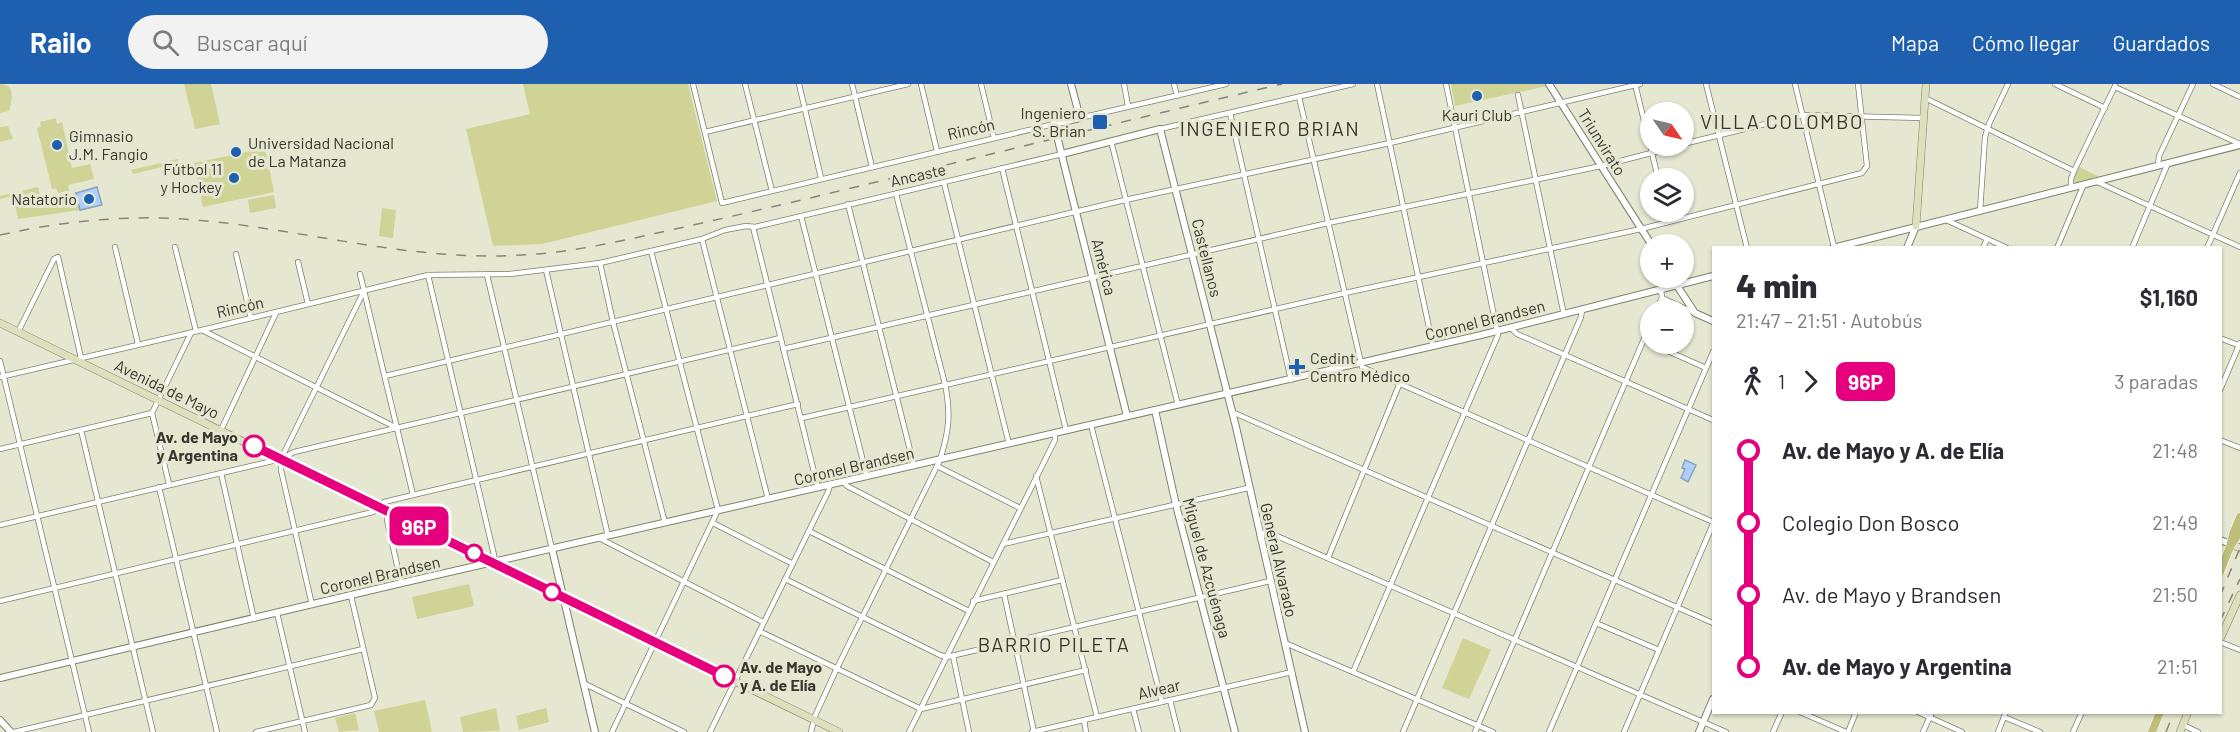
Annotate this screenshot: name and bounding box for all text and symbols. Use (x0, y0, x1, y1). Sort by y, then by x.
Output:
search box (128, 15, 548, 69)
text: Railo (30, 25, 92, 59)
icon: search (149, 26, 182, 59)
text: Buscar aquí (197, 29, 307, 55)
text: Mapa (1891, 30, 1939, 55)
text: Cómo llegar (1972, 30, 2079, 55)
text: Guardados (2112, 30, 2210, 55)
marker: Kauri Club (1470, 89, 1484, 103)
north arrow (1640, 102, 1694, 156)
map controls (1640, 102, 1694, 354)
place label: Ingeniero S. Brian (1020, 103, 1086, 140)
place label: Kauri Club (1442, 105, 1512, 124)
street label: Triunvirato (1574, 105, 1630, 179)
district label: VILLA COLOMBO (1700, 109, 1864, 133)
marker: Ingeniero S. Brian (1091, 113, 1109, 131)
street label: Rincón (945, 114, 996, 143)
district label: INGENIERO BRIAN (1180, 116, 1360, 140)
place label: Gimnasio J.M. Fangio (69, 126, 148, 163)
place label: Universidad Nacional de La Matanza (248, 133, 394, 170)
marker: Gimnasio J.M. Fangio (50, 138, 64, 152)
marker: Universidad Nacional de La Matanza (229, 145, 243, 159)
place label: Fútbol 11 y Hockey (161, 159, 223, 196)
street label: Ancaste (888, 159, 948, 190)
button: layers (1640, 168, 1694, 222)
marker: Fútbol 11 y Hockey (227, 171, 241, 185)
place label: Natatorio (11, 189, 77, 208)
marker: Natatorio (82, 192, 96, 206)
street label: Castellanos (1189, 217, 1226, 299)
button: + (1640, 234, 1694, 288)
street label: América (1088, 237, 1121, 297)
text: 4 min (1736, 265, 1817, 305)
text: $1,160 (2140, 284, 2198, 310)
street label: Rincón (214, 292, 265, 321)
street label: Coronel Brandsen (1423, 295, 1547, 344)
button: − (1640, 300, 1694, 354)
text: 21:47 – 21:51 · Autobús (1736, 308, 1922, 332)
place label: Cedint Centro Médico (1310, 348, 1410, 385)
street label: Avenida de Mayo (112, 355, 223, 422)
marker: Cedint Centro Médico (1288, 358, 1306, 376)
icon: walk (1736, 365, 1769, 398)
icon: forward (1794, 365, 1827, 398)
text: 1 (1778, 369, 1785, 393)
text: 96P (1848, 369, 1883, 394)
text: 3 paradas (2114, 369, 2198, 393)
place label: Av. de Mayo y Argentina (156, 427, 238, 464)
marker: Av. de Mayo y Argentina (243, 435, 265, 457)
text: Av. de Mayo y A. de Elía (1782, 437, 2004, 463)
text: 21:48 (2152, 438, 2198, 462)
street label: Coronel Brandsen (792, 442, 916, 489)
street label: Miguel de Azcuénaga (1180, 496, 1235, 640)
street label: General Alvarado (1257, 501, 1302, 619)
line badge: 96P (384, 506, 454, 546)
text: Colegio Don Bosco (1782, 509, 1959, 535)
text: 21:49 (2152, 510, 2198, 534)
text: 96P (402, 514, 436, 539)
unlabelled marker (465, 544, 483, 562)
street label: Coronel Brandsen (318, 551, 442, 598)
text: Av. de Mayo y Brandsen (1782, 581, 2001, 607)
text: 21:50 (2152, 582, 2198, 606)
unlabelled marker (543, 583, 561, 601)
district label: BARRIO PILETA (978, 632, 1130, 656)
text: Av. de Mayo y Argentina (1782, 653, 2012, 679)
text: 21:51 (2157, 654, 2198, 678)
place label: Av. de Mayo y A. de Elía (740, 657, 822, 694)
marker: Av. de Mayo y A. de Elía (713, 665, 735, 687)
street label: Alvear (1136, 674, 1182, 703)

